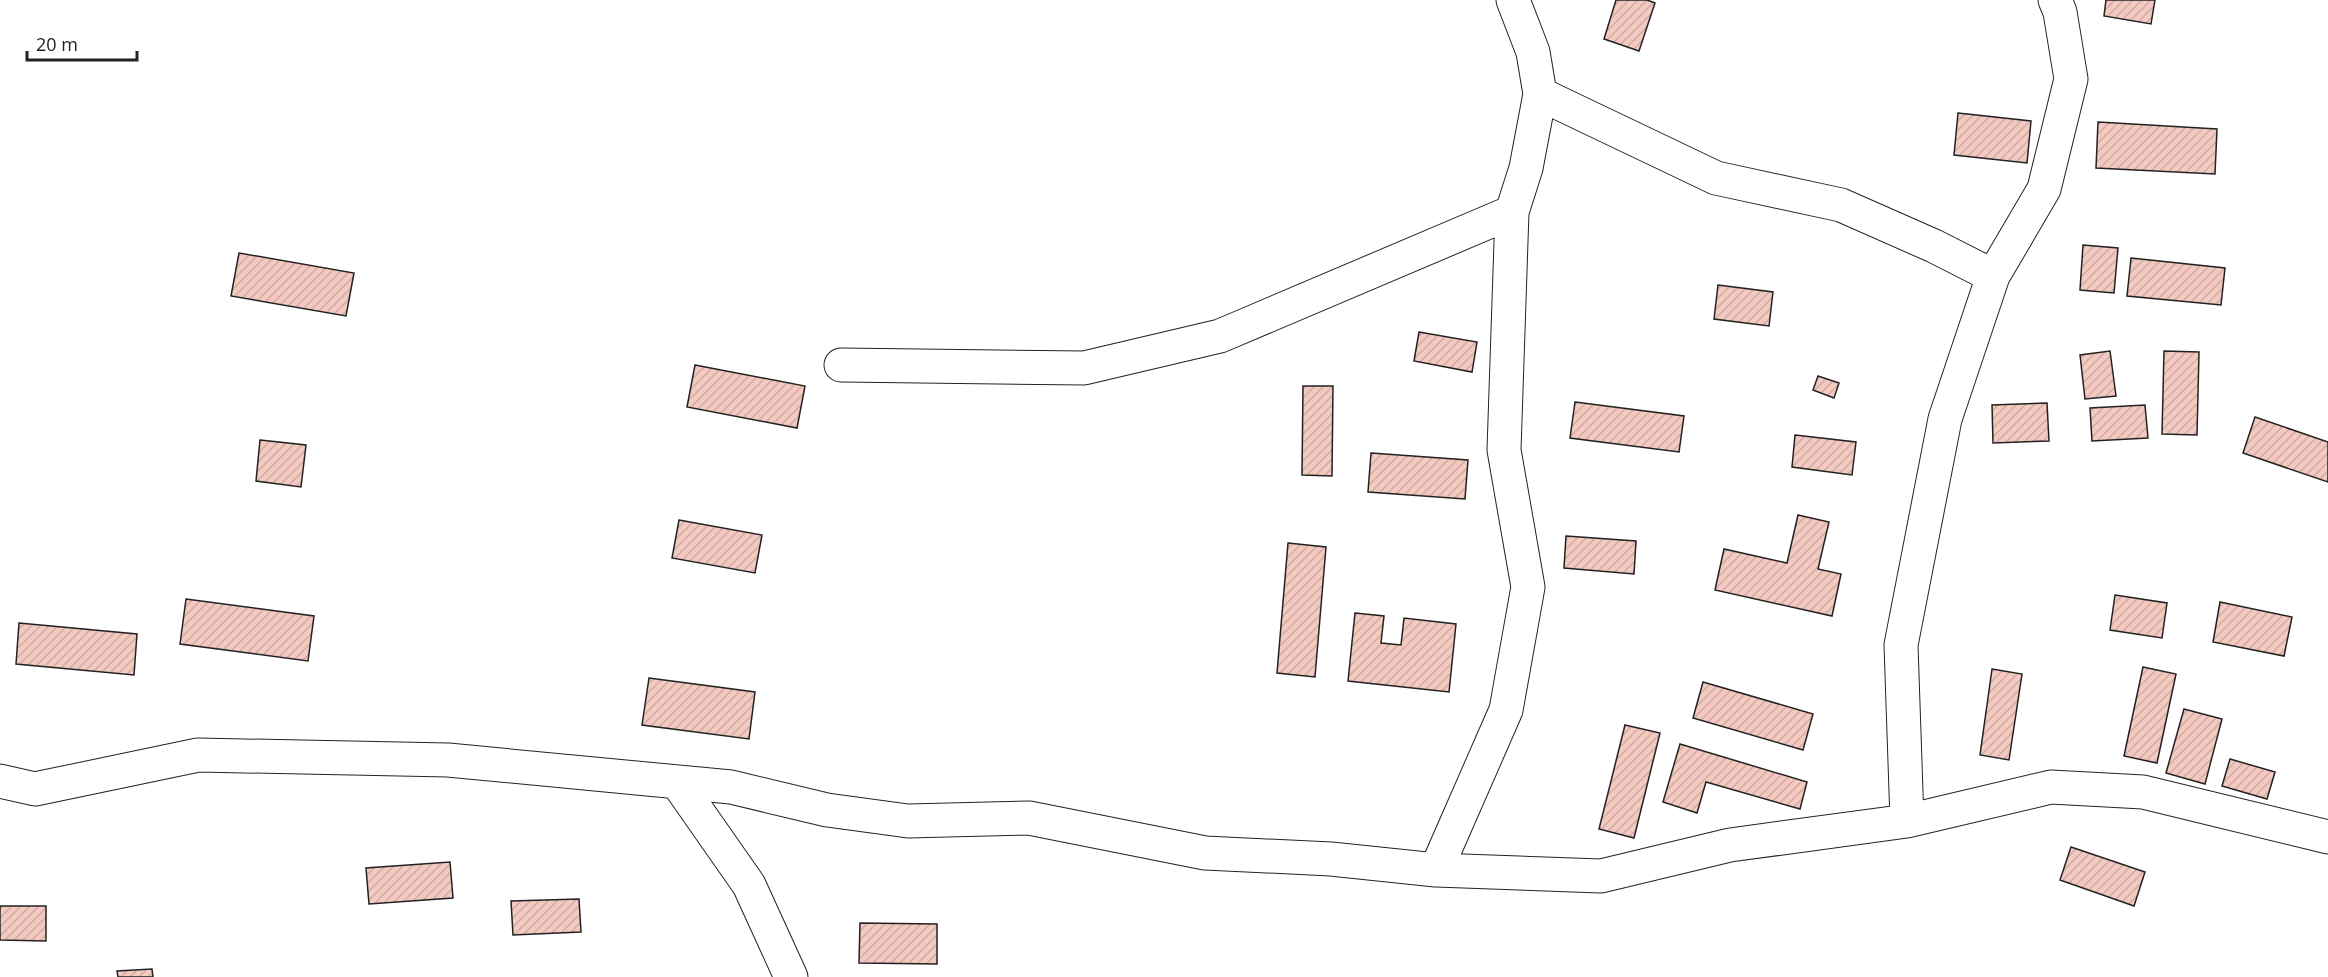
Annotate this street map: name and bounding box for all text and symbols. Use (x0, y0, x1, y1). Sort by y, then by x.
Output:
scale bar (27, 24, 136, 62)
text: 20 m (36, 32, 78, 56)

